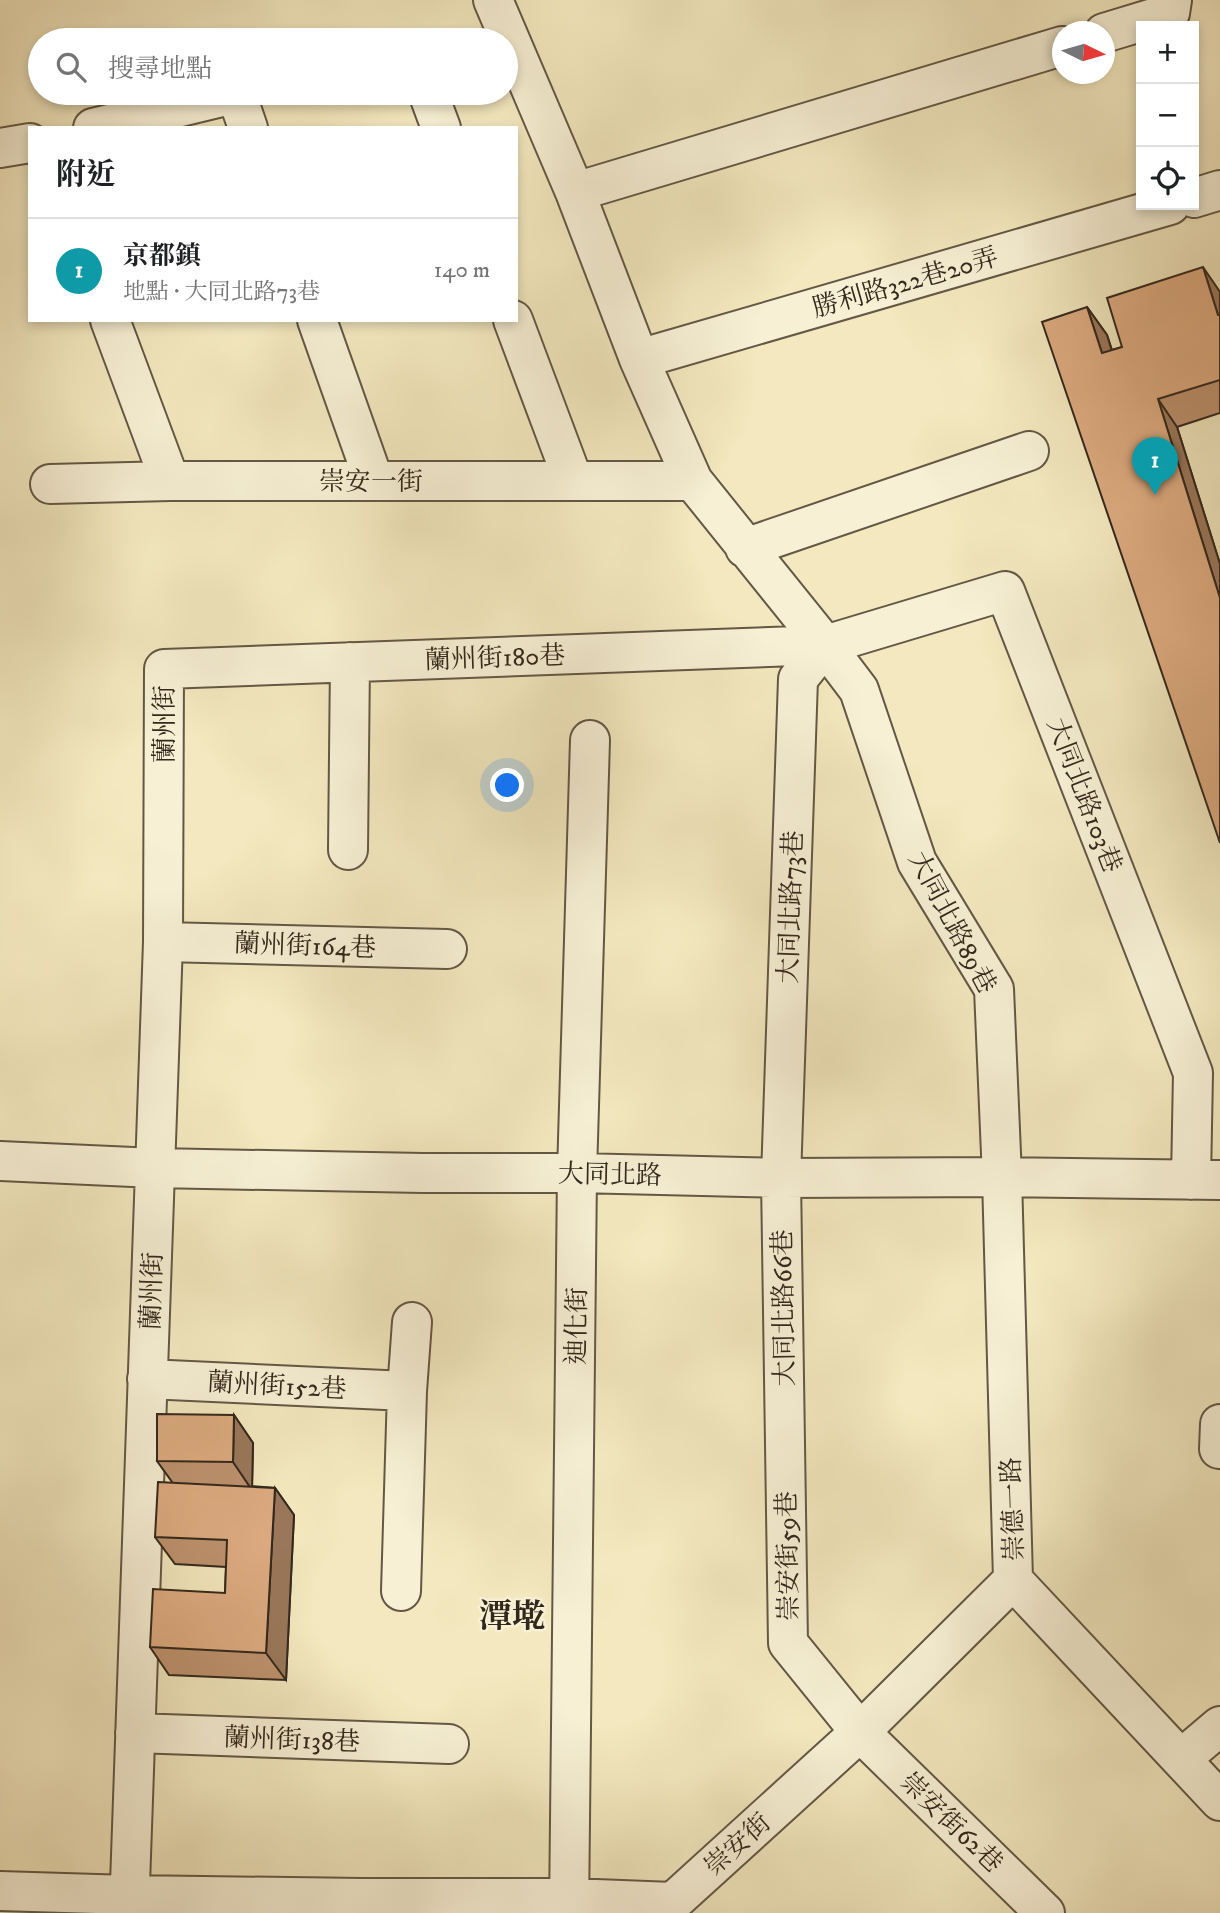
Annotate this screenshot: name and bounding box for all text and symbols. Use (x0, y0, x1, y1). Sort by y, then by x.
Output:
north arrow (1052, 21, 1115, 84)
map controls (1136, 21, 1199, 210)
button: + (1136, 21, 1199, 84)
search box (28, 28, 518, 105)
icon: search (52, 48, 90, 86)
text: 搜尋地點 (108, 53, 212, 86)
button: − (1136, 84, 1199, 147)
button: locate (1136, 147, 1199, 210)
text: 附近 (56, 157, 116, 194)
text: 京都鎮 (123, 240, 201, 273)
street label: 勝利路322巷20弄 (809, 241, 1002, 326)
text: 1 (75, 256, 83, 285)
text: 140 m (434, 256, 490, 285)
text: 地點 · 大同北路73巷 (123, 278, 320, 307)
pin: 1 (1132, 437, 1178, 495)
street label: 崇安一街 (319, 466, 423, 499)
street label: 蘭州街180巷 (424, 640, 566, 677)
street label: 蘭州街 (149, 685, 182, 763)
street label: 大同北路103巷 (1039, 713, 1128, 878)
your location (490, 768, 524, 802)
street label: 大同北路73巷 (772, 830, 811, 984)
street label: 大同北路89巷 (900, 846, 1003, 999)
street label: 蘭州街164巷 (233, 928, 376, 965)
street label: 大同北路 (558, 1158, 662, 1193)
street label: 大同北路66巷 (767, 1229, 802, 1387)
street label: 蘭州街 (135, 1251, 170, 1331)
street label: 迪化街 (560, 1287, 595, 1365)
street label: 蘭州街152巷 (207, 1366, 347, 1407)
street label: 崇德一路 (995, 1456, 1032, 1561)
street label: 崇安街59巷 (771, 1491, 806, 1621)
district label: 潭墘 (479, 1597, 545, 1638)
street label: 蘭州街138巷 (223, 1722, 361, 1759)
street label: 崇安街62巷 (893, 1766, 1009, 1880)
street label: 崇安街 (698, 1807, 778, 1883)

